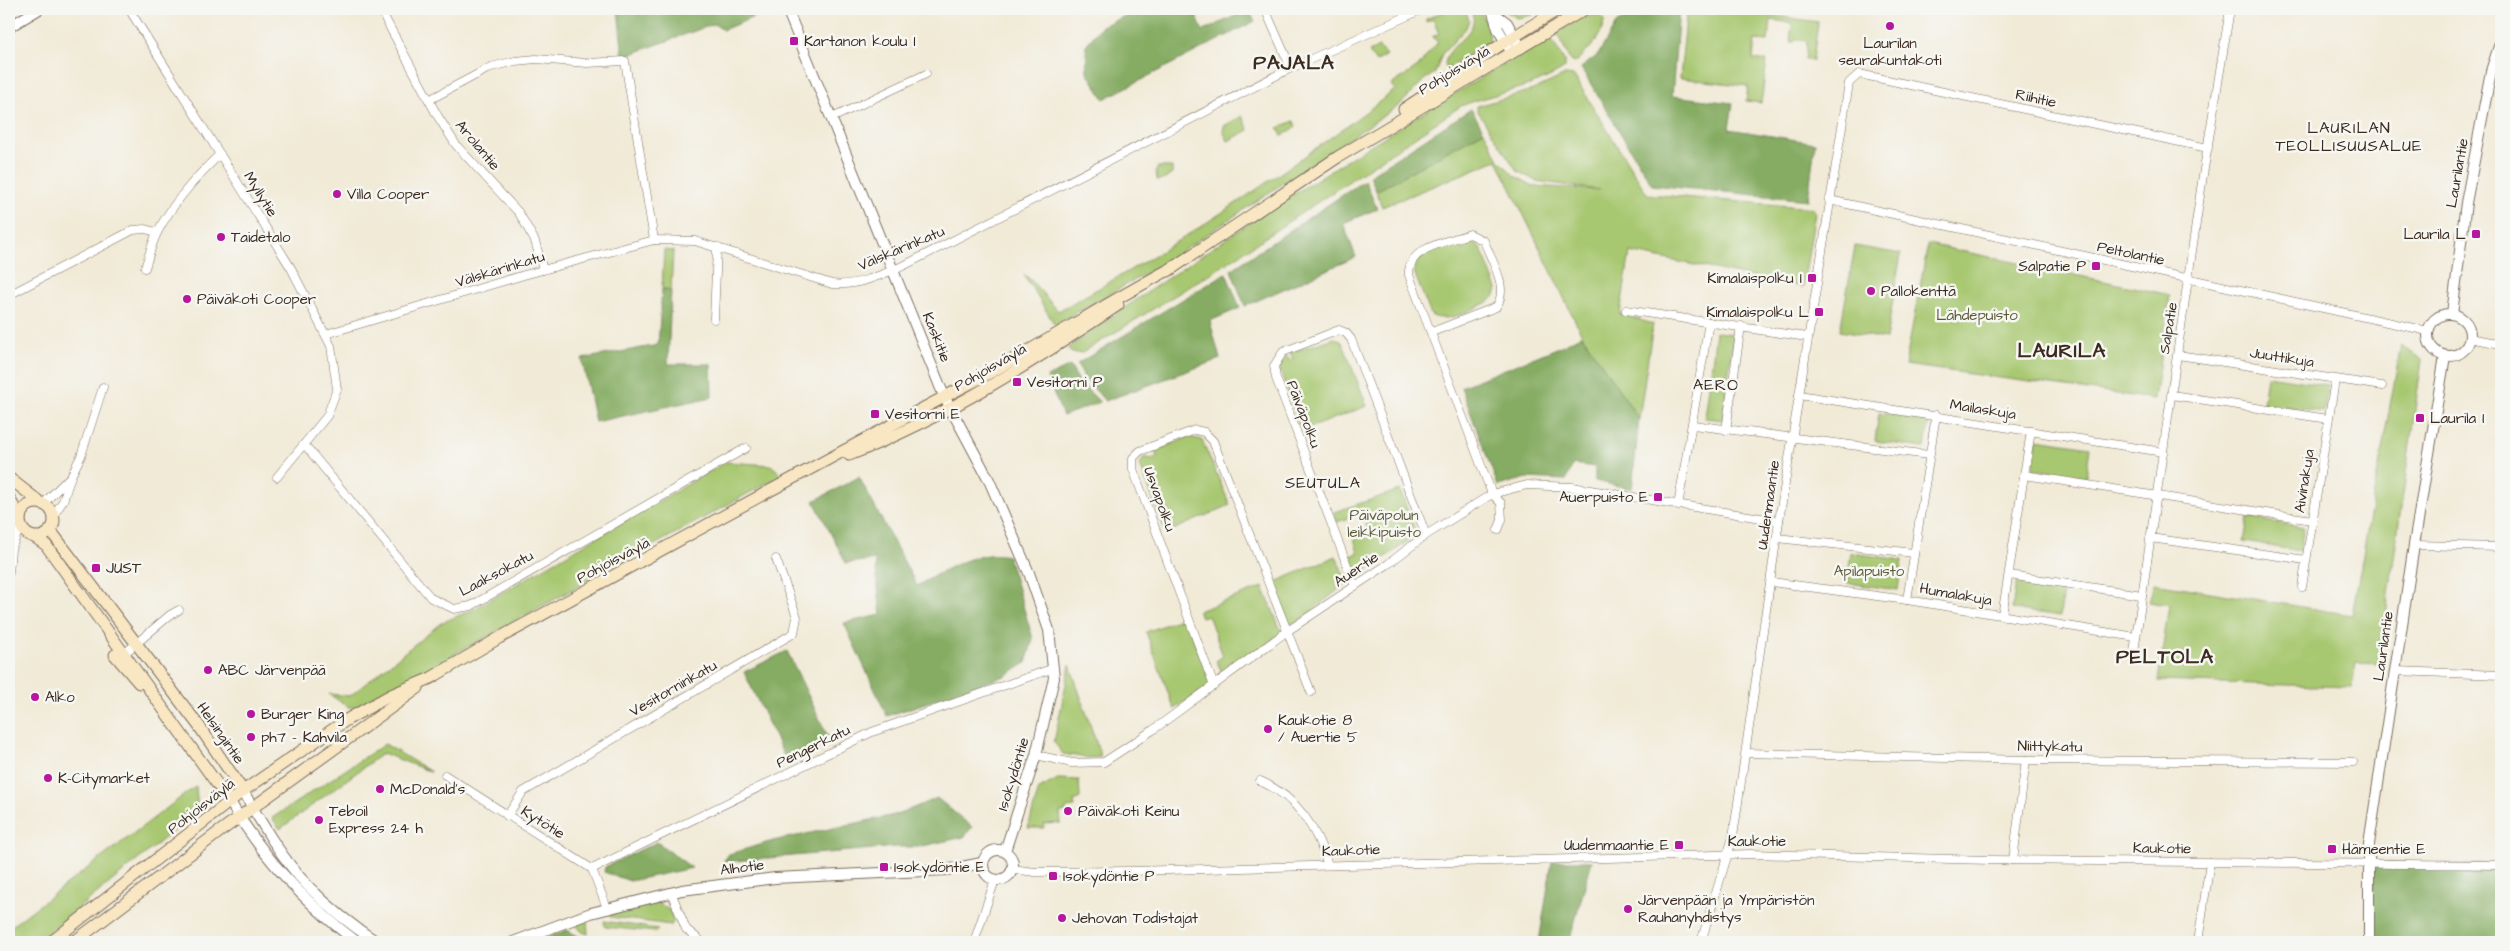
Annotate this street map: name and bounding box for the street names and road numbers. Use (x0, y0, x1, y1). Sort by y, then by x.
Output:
street label: Pohjoisväylä (1415, 41, 1495, 101)
street label: Riihitie (2013, 84, 2058, 113)
street label: Arolantie (450, 115, 505, 175)
street label: Laurilantie (2441, 137, 2474, 209)
street label: Myllytie (238, 167, 283, 222)
street label: Välskärinkatu (855, 221, 948, 276)
street label: Peltolantie (2095, 236, 2167, 271)
street label: Välskärinkatu (453, 246, 548, 293)
street label: Salpatie (2154, 301, 2183, 355)
street label: Kaskitie (917, 309, 956, 365)
street label: Pohjoisväylä (950, 338, 1031, 397)
street label: Juuttikuja (2248, 342, 2316, 373)
street label: Päiväpolku (1281, 377, 1326, 451)
street label: Mailaskuja (1948, 394, 2018, 425)
street label: Aivinakuja (2289, 447, 2320, 514)
street label: Uudenmaantie (1752, 459, 1785, 551)
street label: Usvapolku (1138, 464, 1181, 535)
street label: Pohjoisväylä (573, 532, 654, 589)
street label: Laaksokatu (455, 545, 537, 602)
street label: Auertie (1330, 547, 1383, 592)
street label: Humalakuja (1918, 578, 1994, 611)
street label: Laurilantie (2368, 610, 2399, 682)
street label: Vesitorninkatu (626, 655, 721, 722)
street label: Helsingintie (191, 698, 249, 769)
street label: Pengerkatu (773, 719, 854, 774)
street label: Isokydöntie (992, 735, 1036, 814)
street label: Niittykatu (2017, 735, 2083, 759)
street label: Pohjoisväylä (163, 773, 240, 840)
street label: Kytötie (516, 801, 569, 845)
street label: Kaukotie (1728, 831, 1786, 852)
street label: Kaukotie (2133, 837, 2191, 860)
street label: Kaukotie (1321, 839, 1381, 862)
street label: Alhotie (719, 854, 765, 881)

